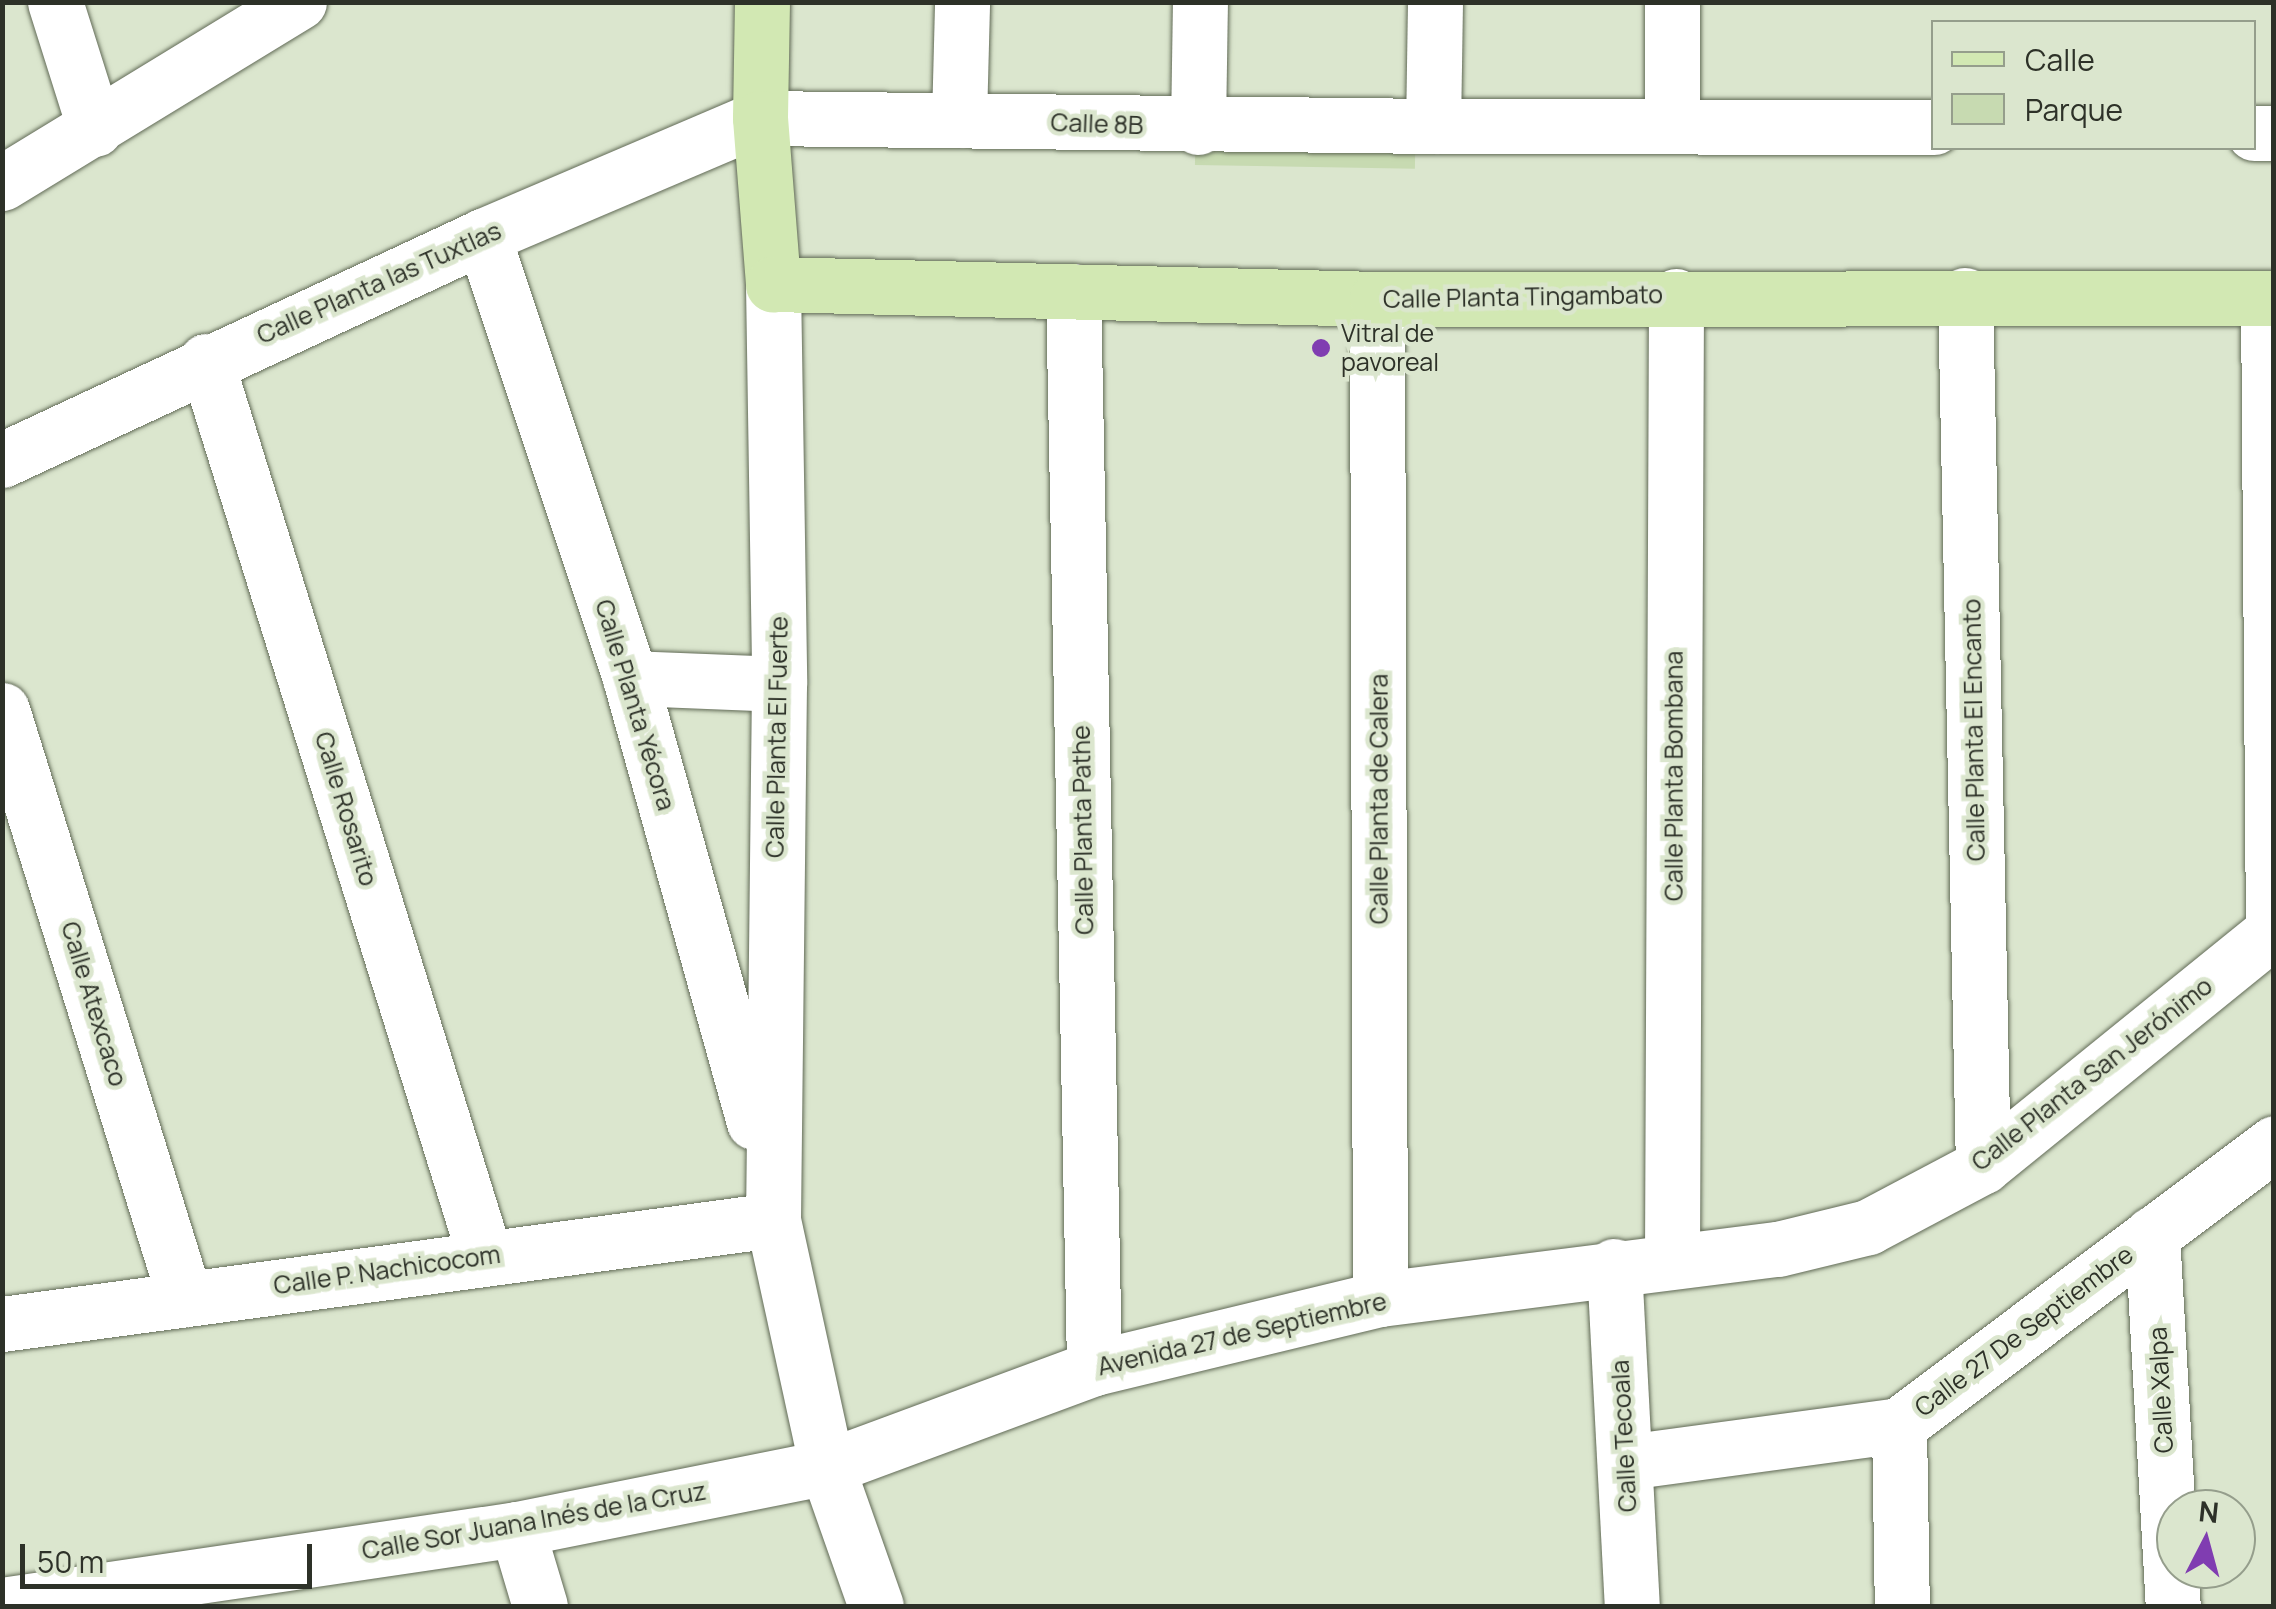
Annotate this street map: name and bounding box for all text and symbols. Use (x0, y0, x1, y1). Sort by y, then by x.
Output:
legend (1931, 20, 2256, 150)
text: Calle (2025, 39, 2095, 80)
text: Parque (2025, 89, 2123, 130)
street label: Calle 8B (1050, 107, 1144, 141)
street label: Calle Planta las Tuxtlas (252, 216, 506, 350)
street label: Calle Planta Tingambato (1383, 280, 1663, 314)
place label: Vitral de pavoreal (1341, 319, 1439, 378)
marker: Vitral de pavoreal (1310, 337, 1332, 359)
street label: Calle Planta Yécora (589, 596, 681, 814)
street label: Calle Planta El Encanto (1957, 598, 1991, 862)
street label: Calle Planta El Fuerte (760, 616, 794, 858)
street label: Calle Planta Bombana (1659, 651, 1689, 901)
street label: Calle Planta de Calera (1364, 674, 1394, 924)
street label: Calle Planta Pathe (1066, 725, 1100, 935)
street label: Calle Rosarito (308, 728, 384, 890)
street label: Calle Atexcaco (55, 918, 133, 1090)
street label: Calle Planta San Jerónimo (1966, 971, 2218, 1177)
street label: Calle P. Nachicocom (272, 1239, 502, 1301)
street label: Calle 27 De Septiembre (1909, 1239, 2139, 1423)
street label: Avenida 27 de Septiembre (1095, 1286, 1389, 1382)
street label: Calle Xalpa (2143, 1326, 2179, 1454)
street label: Calle Tecoala (1605, 1359, 1643, 1513)
street label: Calle Sor Juana Inés de la Cruz (360, 1476, 708, 1566)
north arrow (2156, 1489, 2256, 1589)
text: N (2197, 1491, 2221, 1531)
scale bar (25, 1524, 318, 1586)
text: 50 m (37, 1541, 104, 1582)

